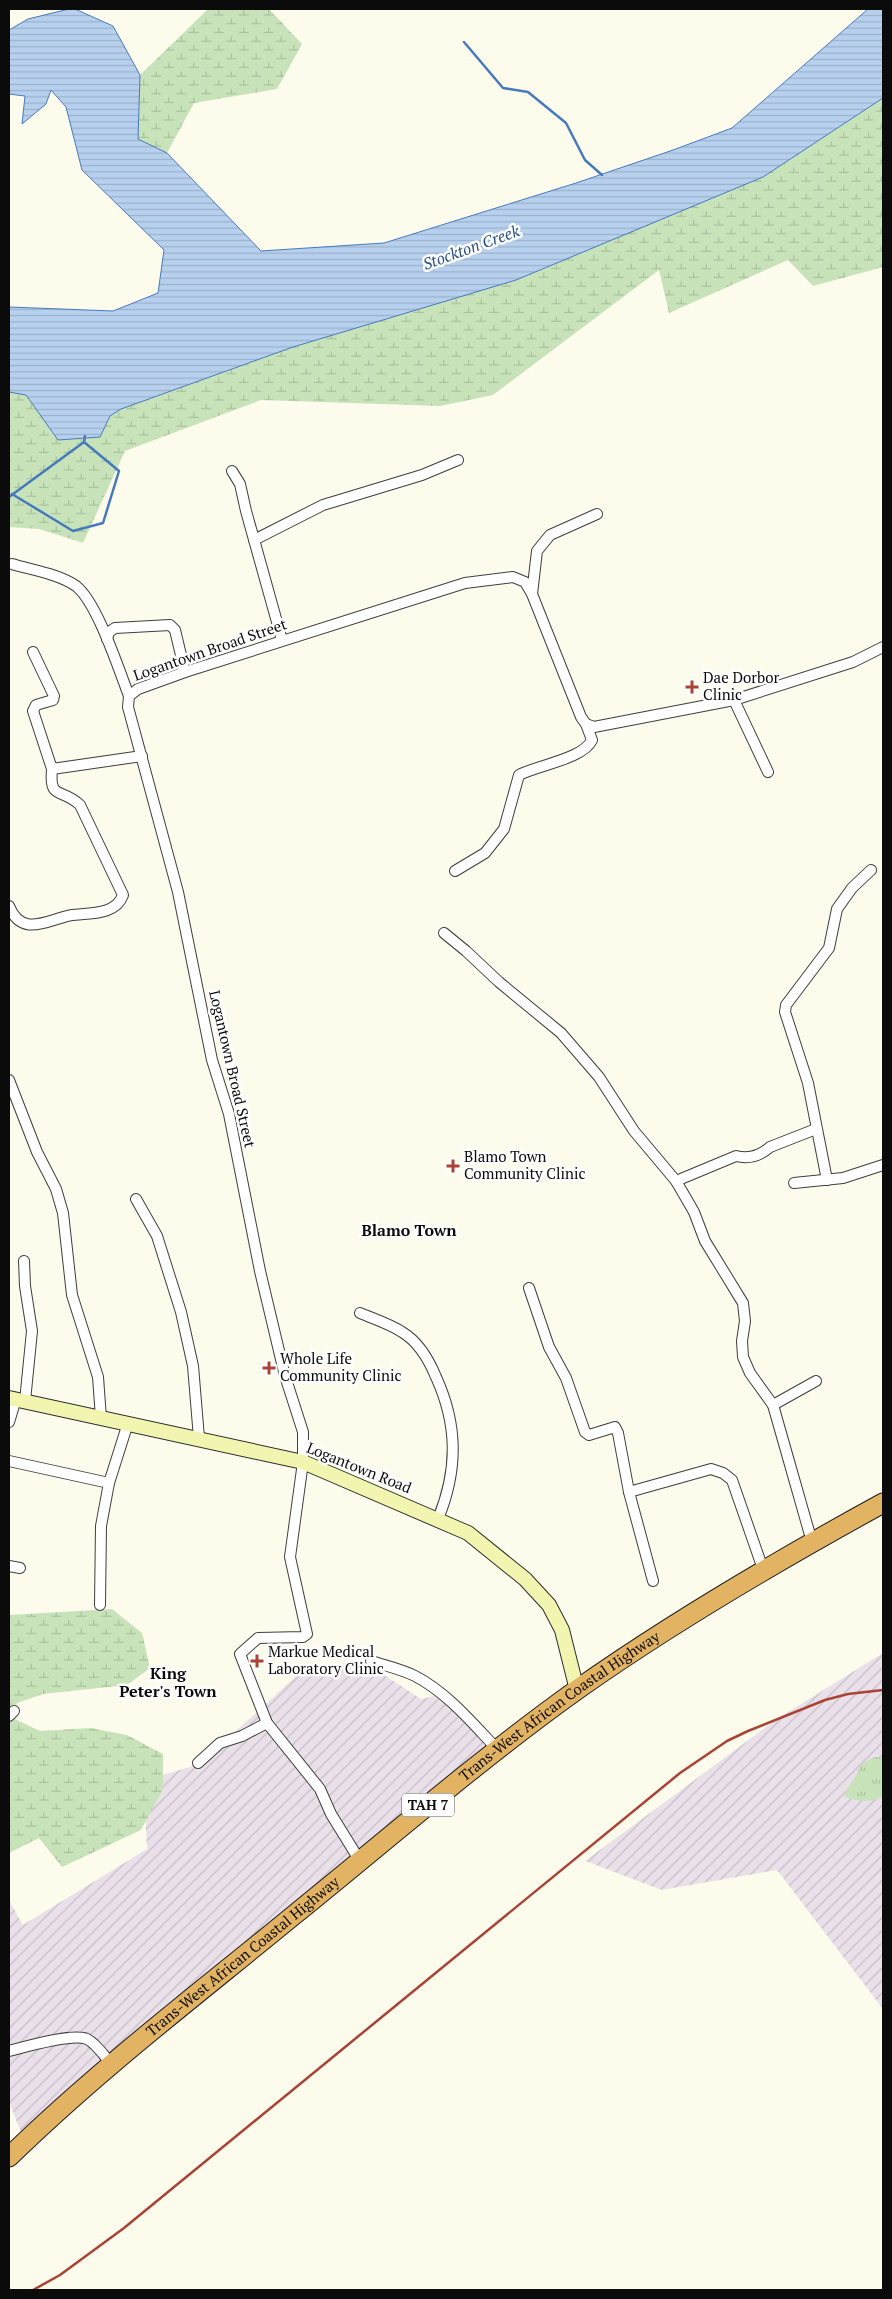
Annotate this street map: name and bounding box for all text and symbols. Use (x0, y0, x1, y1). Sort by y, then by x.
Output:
water label: Stockton Creek (420, 219, 523, 275)
street label: Logantown Broad Street (130, 613, 289, 685)
place label: Dae Dorbor Clinic (703, 667, 780, 704)
marker: Dae Dorbor Clinic (685, 680, 699, 694)
street label: Logantown Broad Street (205, 988, 261, 1150)
place label: Blamo Town Community Clinic (464, 1146, 585, 1183)
marker: Blamo Town Community Clinic (446, 1159, 460, 1173)
district label: Blamo Town (361, 1219, 457, 1241)
place label: Whole Life Community Clinic (280, 1348, 401, 1385)
marker: Whole Life Community Clinic (262, 1361, 276, 1375)
street label: Logantown Road (304, 1437, 415, 1497)
street label: Trans-West African Coastal Highway (455, 1626, 663, 1785)
place label: Markue Medical Laboratory Clinic (268, 1641, 384, 1678)
marker: Markue Medical Laboratory Clinic (250, 1654, 264, 1668)
district label: King Peter's Town (119, 1662, 217, 1702)
road number: TAH 7 (402, 1794, 454, 1816)
street label: Trans-West African Coastal Highway (141, 1871, 343, 2040)

